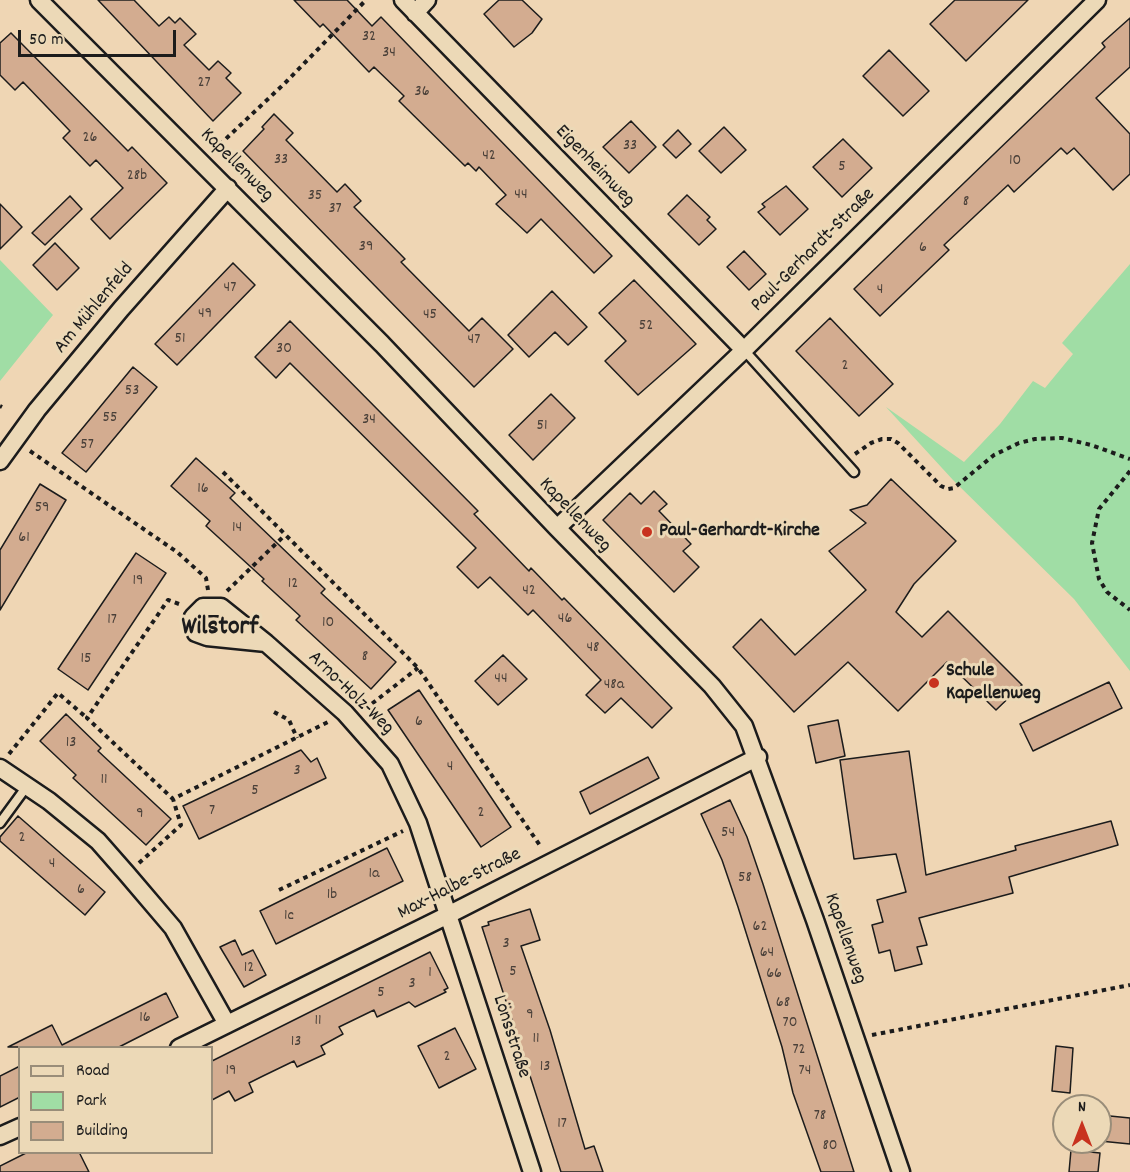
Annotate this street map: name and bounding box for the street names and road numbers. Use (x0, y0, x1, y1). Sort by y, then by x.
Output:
street label: Eigenheimweg (549, 121, 639, 213)
street label: Kapellenweg (194, 124, 278, 208)
street label: Paul-Gerhardt-Straße (747, 184, 881, 318)
street label: Am Mühlenfeld (50, 259, 140, 359)
street label: Kapellenweg (532, 474, 616, 558)
street label: Arno-Holz-Weg (302, 647, 398, 741)
street label: Max-Halbe-Straße (394, 844, 526, 926)
street label: Kapellenweg (817, 890, 871, 988)
street label: Lönsstraße (485, 993, 535, 1081)

